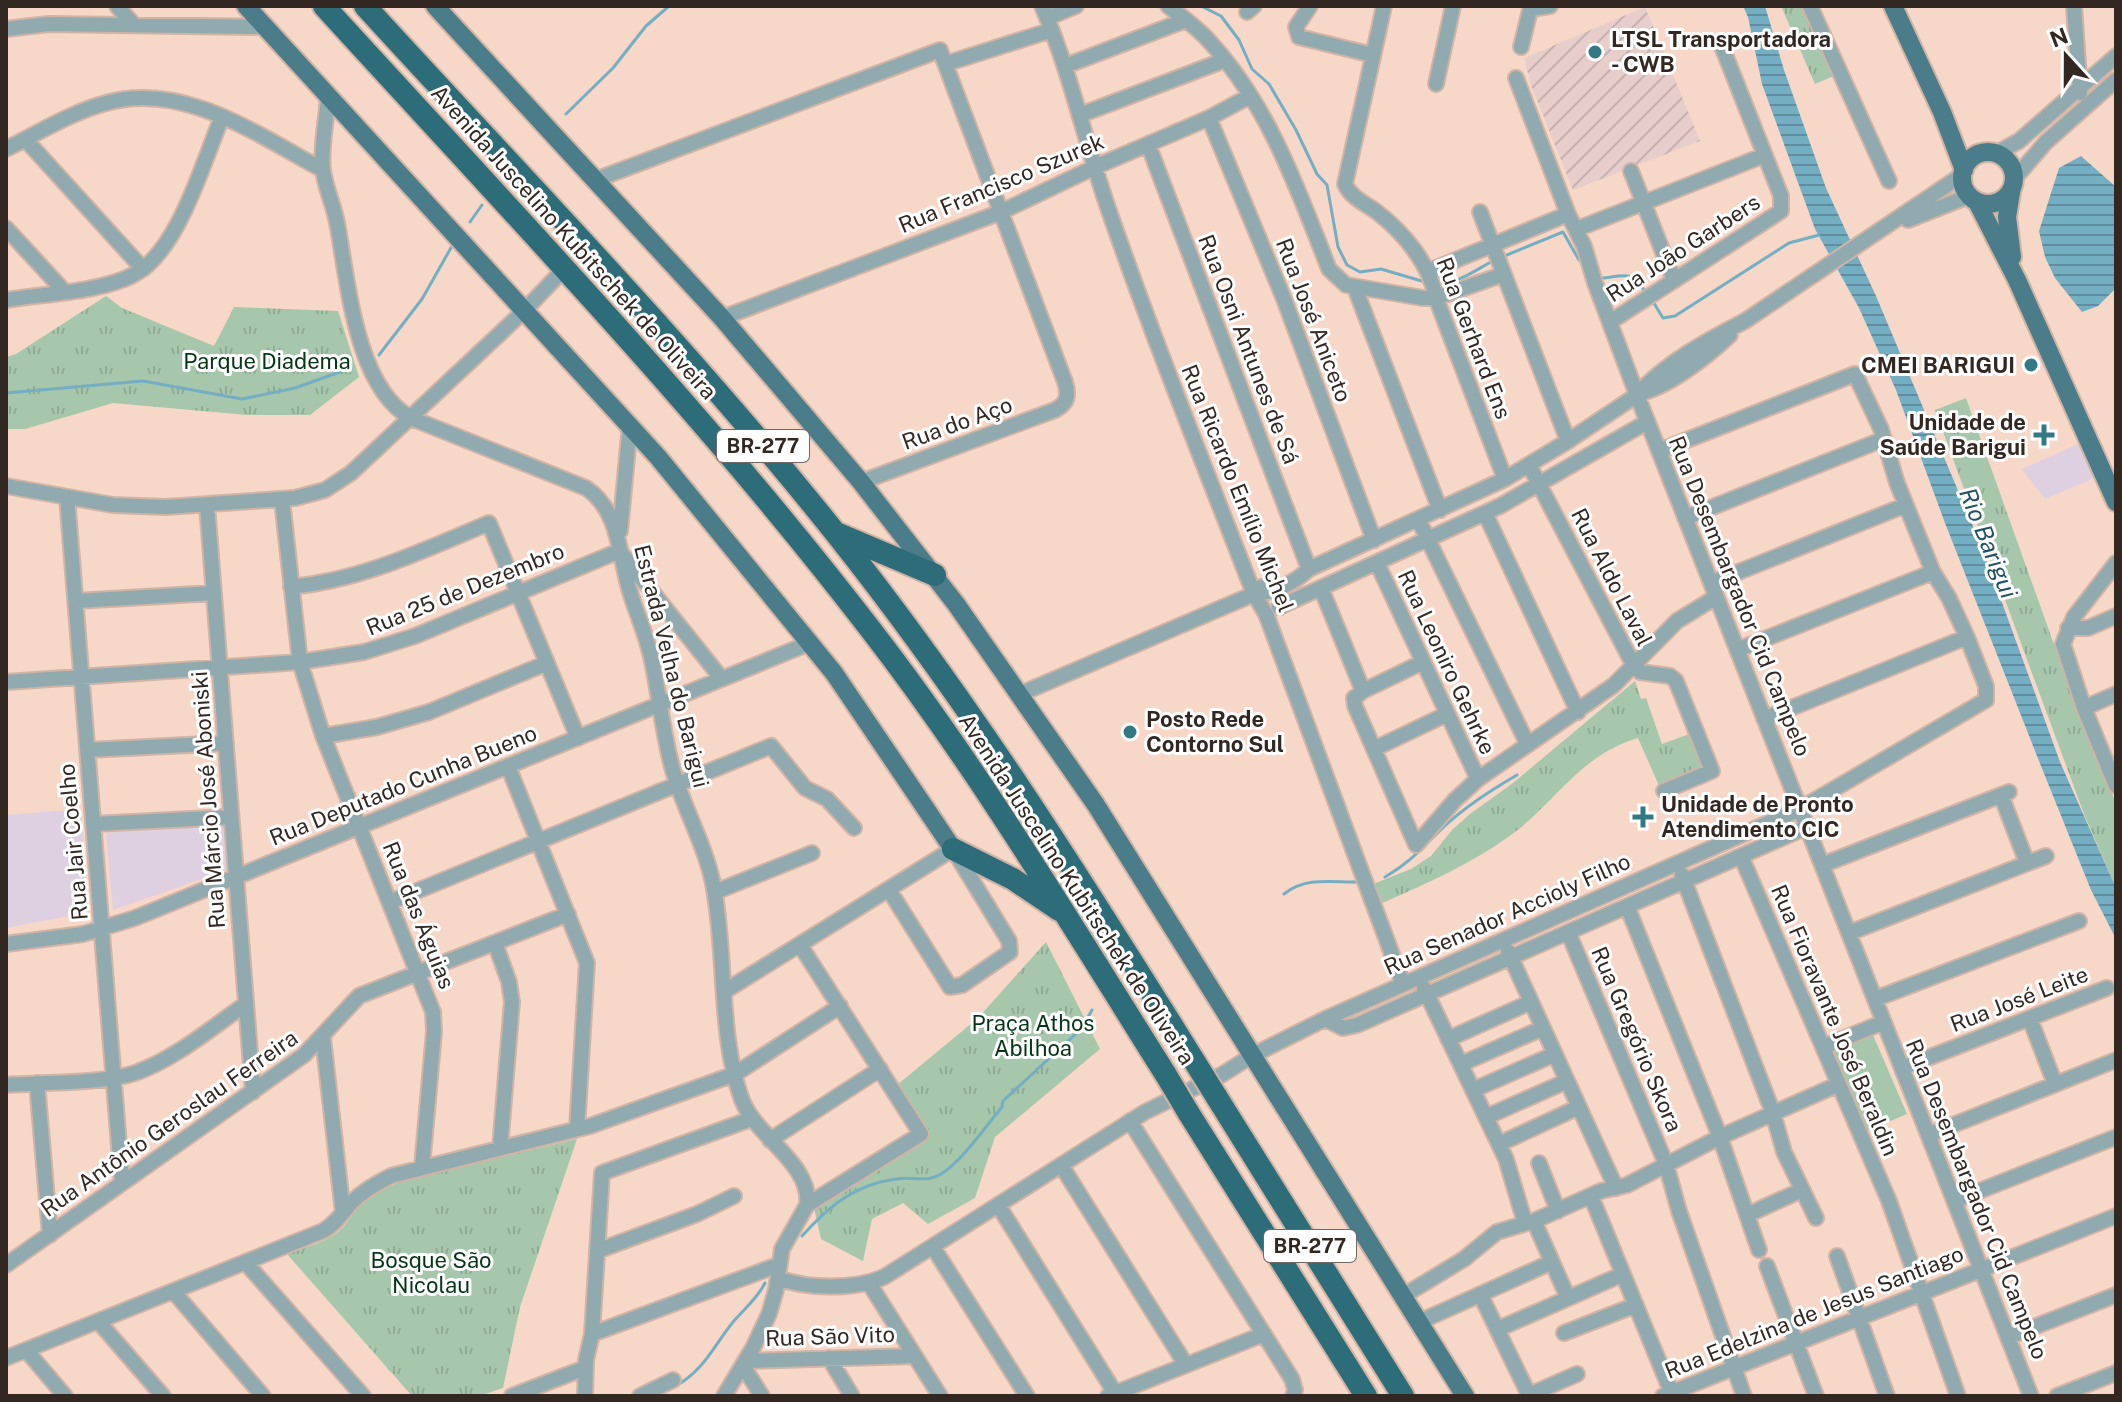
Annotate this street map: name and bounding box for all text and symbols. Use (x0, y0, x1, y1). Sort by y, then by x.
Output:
north arrow (2026, 16, 2106, 96)
text: N (2046, 22, 2072, 53)
place label: LTSL Transportadora - CWB (1611, 26, 1831, 77)
marker: LTSL Transportadora - CWB (1586, 43, 1604, 61)
street label: Avenida Juscelino Kubitschek de Oliveira (426, 80, 722, 404)
street label: Rua Francisco Szurek (895, 128, 1107, 238)
street label: Rua João Garbers (1601, 189, 1765, 307)
street label: Rua Osni Antunes de Sá (1193, 231, 1305, 467)
street label: Rua José Aniceto (1271, 235, 1357, 405)
street label: Rua Gerhard Ens (1431, 254, 1517, 422)
park label: Parque Diadema (183, 348, 351, 374)
place label: CMEI BARIGUI (1861, 352, 2015, 378)
marker: CMEI BARIGUI (2022, 356, 2040, 374)
street label: Rua Ricardo Emílio Michel (1176, 361, 1300, 615)
street label: Rua do Aço (898, 391, 1016, 455)
place label: Unidade de Saúde Barigui (1879, 409, 2026, 460)
marker: Unidade de Saúde Barigui (2033, 424, 2055, 446)
road number: BR-277 (717, 430, 809, 462)
street label: Rua Desembargador Cid Campelo (1664, 432, 1816, 760)
water label: Rio Barigui (1954, 483, 2024, 602)
street label: Rua Aldo Laval (1566, 504, 1658, 650)
street label: Rua 25 de Dezembro (362, 537, 568, 641)
street label: Estrada Velha do Barigui (629, 542, 715, 790)
street label: Rua Leoniro Gehrke (1393, 566, 1501, 758)
street label: Rua Márcio José Aboniski (186, 670, 230, 930)
place label: Posto Rede Contorno Sul (1146, 706, 1284, 757)
street label: Avenida Juscelino Kubitschek de Oliveira (953, 708, 1201, 1070)
street label: Rua Deputado Cunha Bueno (266, 719, 540, 851)
marker: Posto Rede Contorno Sul (1121, 723, 1139, 741)
street label: Rua Jair Coelho (53, 763, 93, 921)
place label: Unidade de Pronto Atendimento CIC (1661, 791, 1854, 842)
marker: Unidade de Pronto Atendimento CIC (1632, 806, 1654, 828)
street label: Rua das Águias (378, 838, 460, 992)
street label: Rua Senador Accioly Filho (1380, 848, 1634, 980)
street label: Rua Fioravante José Beraldin (1766, 880, 1904, 1160)
street label: Rua Gregório Skora (1586, 942, 1688, 1136)
street label: Rua José Leite (1946, 961, 2092, 1037)
park label: Praça Athos Abilhoa (972, 1010, 1094, 1061)
street label: Rua Antônio Geroslau Ferreira (36, 1024, 302, 1222)
street label: Rua Desembargador Cid Campelo (1901, 1035, 2053, 1363)
road number: BR-277 (1264, 1230, 1356, 1262)
street label: Rua Edelzina de Jesus Santiago (1661, 1240, 1967, 1384)
park label: Bosque São Nicolau (370, 1247, 492, 1298)
street label: Rua São Vito (765, 1321, 895, 1351)

